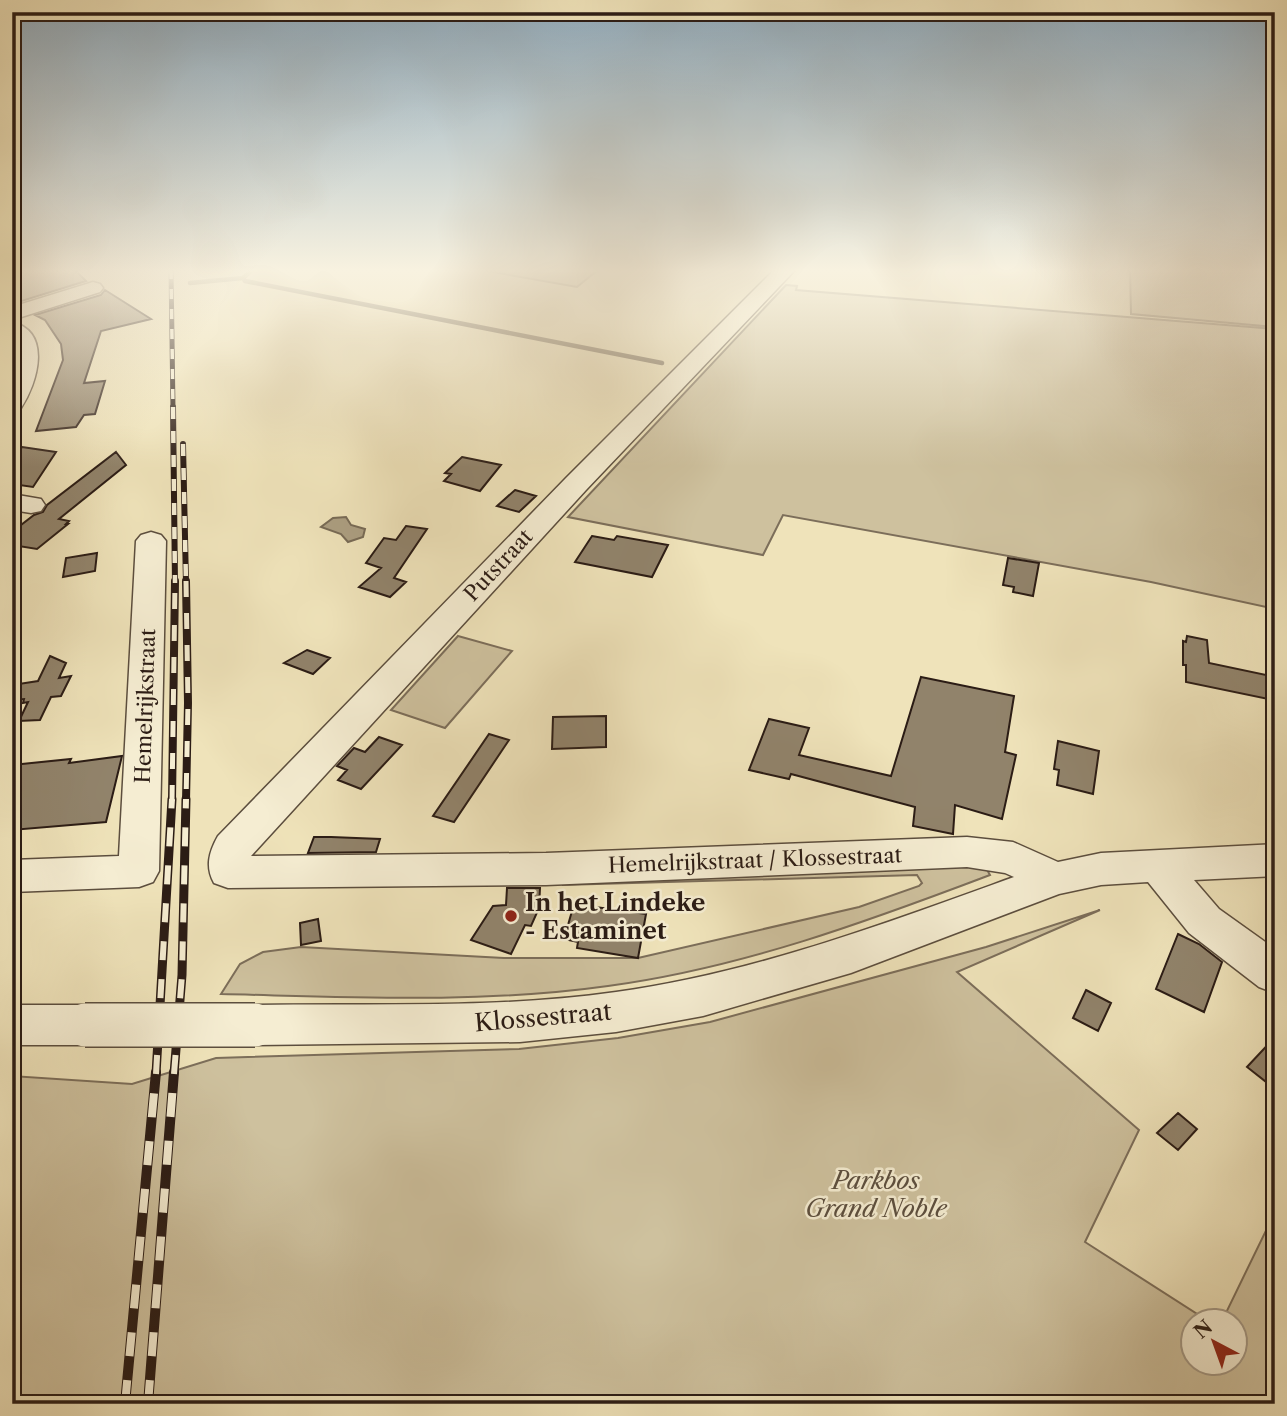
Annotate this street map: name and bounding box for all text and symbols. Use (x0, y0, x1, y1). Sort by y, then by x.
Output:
street label: Putstraat (459, 524, 538, 606)
street label: Hemelrijkstraat (130, 628, 160, 784)
street label: Hemelrijkstraat / Klossestraat (608, 842, 903, 878)
place label: In het Lindeke - Estaminet (525, 888, 705, 945)
marker: In het Lindeke - Estaminet (503, 908, 519, 924)
street label: Klossestraat (473, 997, 613, 1037)
park label: Parkbos Grand Noble (805, 1166, 948, 1223)
north arrow (1178, 1308, 1248, 1378)
text: N (1189, 1315, 1217, 1344)

